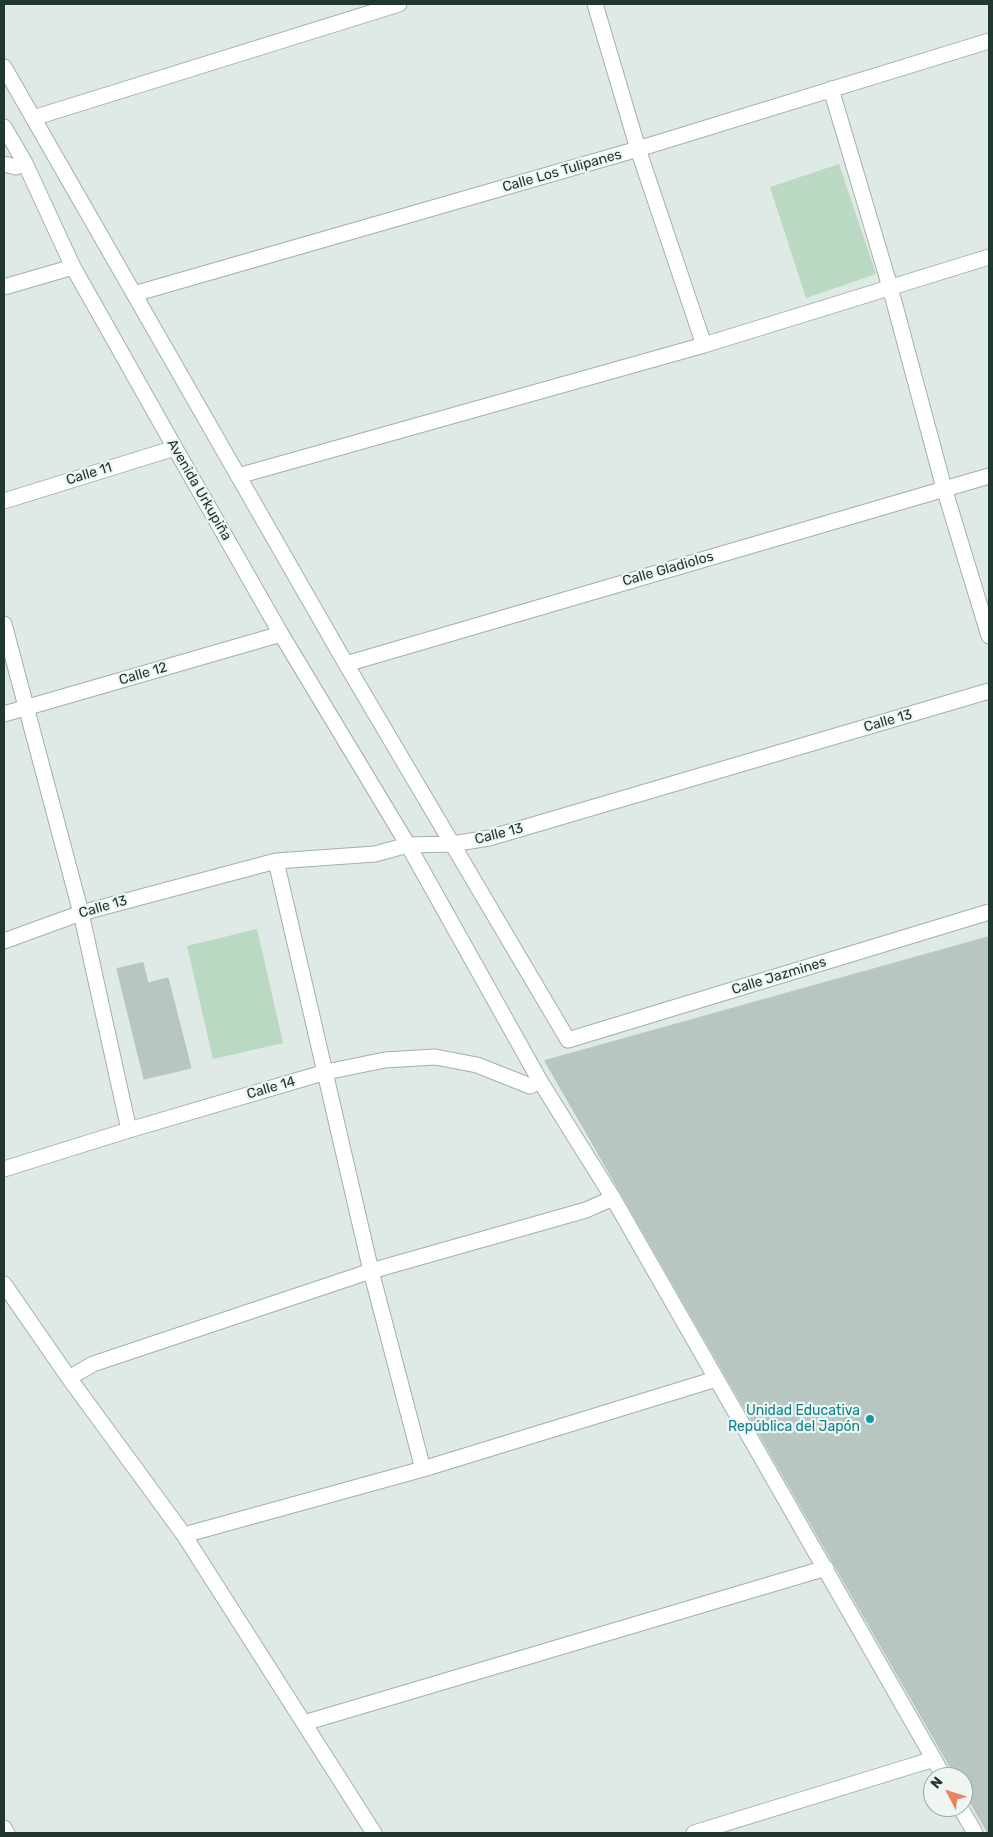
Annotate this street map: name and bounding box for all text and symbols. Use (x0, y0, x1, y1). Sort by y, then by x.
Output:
street label: Calle Los Tulipanes (500, 146, 624, 196)
street label: Avenida Urkupiña (163, 436, 235, 544)
street label: Calle 11 (64, 459, 114, 489)
street label: Calle Gladiolos (620, 548, 716, 590)
street label: Calle 12 (117, 659, 169, 689)
street label: Calle 13 (862, 706, 914, 736)
street label: Calle 13 (473, 820, 525, 848)
street label: Calle 13 (77, 892, 129, 922)
street label: Calle Jazmines (730, 954, 828, 998)
street label: Calle 14 (245, 1073, 297, 1103)
place label: Unidad Educativa República del Japón (728, 1403, 860, 1435)
marker: Unidad Educativa República del Japón (864, 1413, 876, 1425)
north arrow (923, 1767, 973, 1817)
text: N (927, 1773, 947, 1792)

